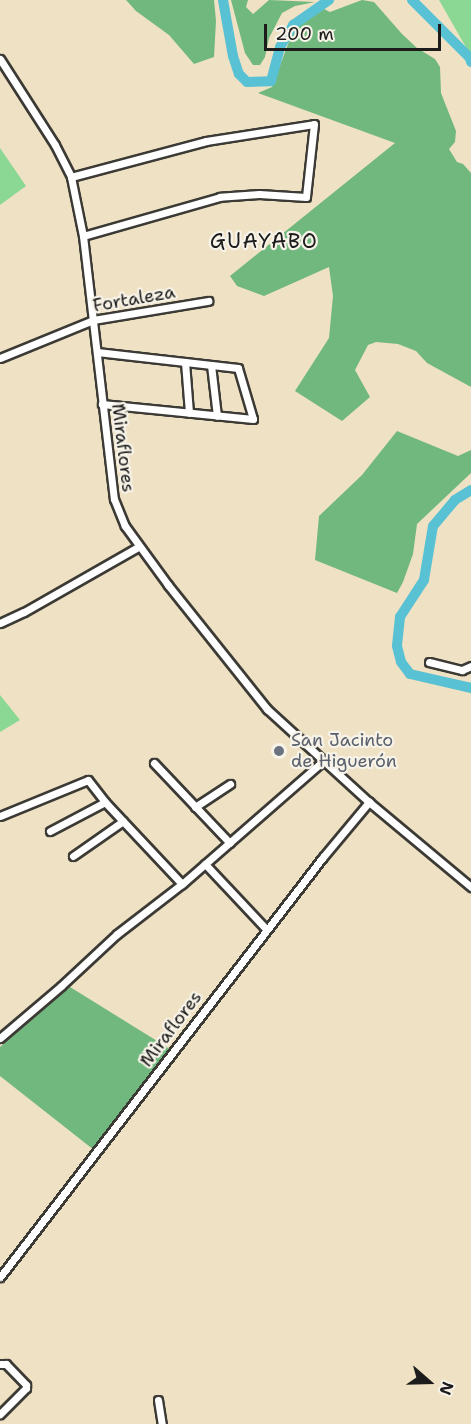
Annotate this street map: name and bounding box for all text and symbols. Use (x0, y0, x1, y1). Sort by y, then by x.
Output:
scale bar (267, 12, 444, 50)
text: 200 m (275, 22, 334, 46)
district label: GUAYABO (210, 228, 318, 254)
street label: Fortaleza (91, 281, 177, 317)
street label: Miraflores (107, 402, 139, 494)
place label: San Jacinto de Higuerón (291, 730, 397, 772)
marker: San Jacinto de Higuerón (272, 744, 286, 758)
street label: Miraflores (136, 987, 206, 1071)
north arrow (399, 1352, 459, 1412)
text: N (434, 1379, 458, 1398)

